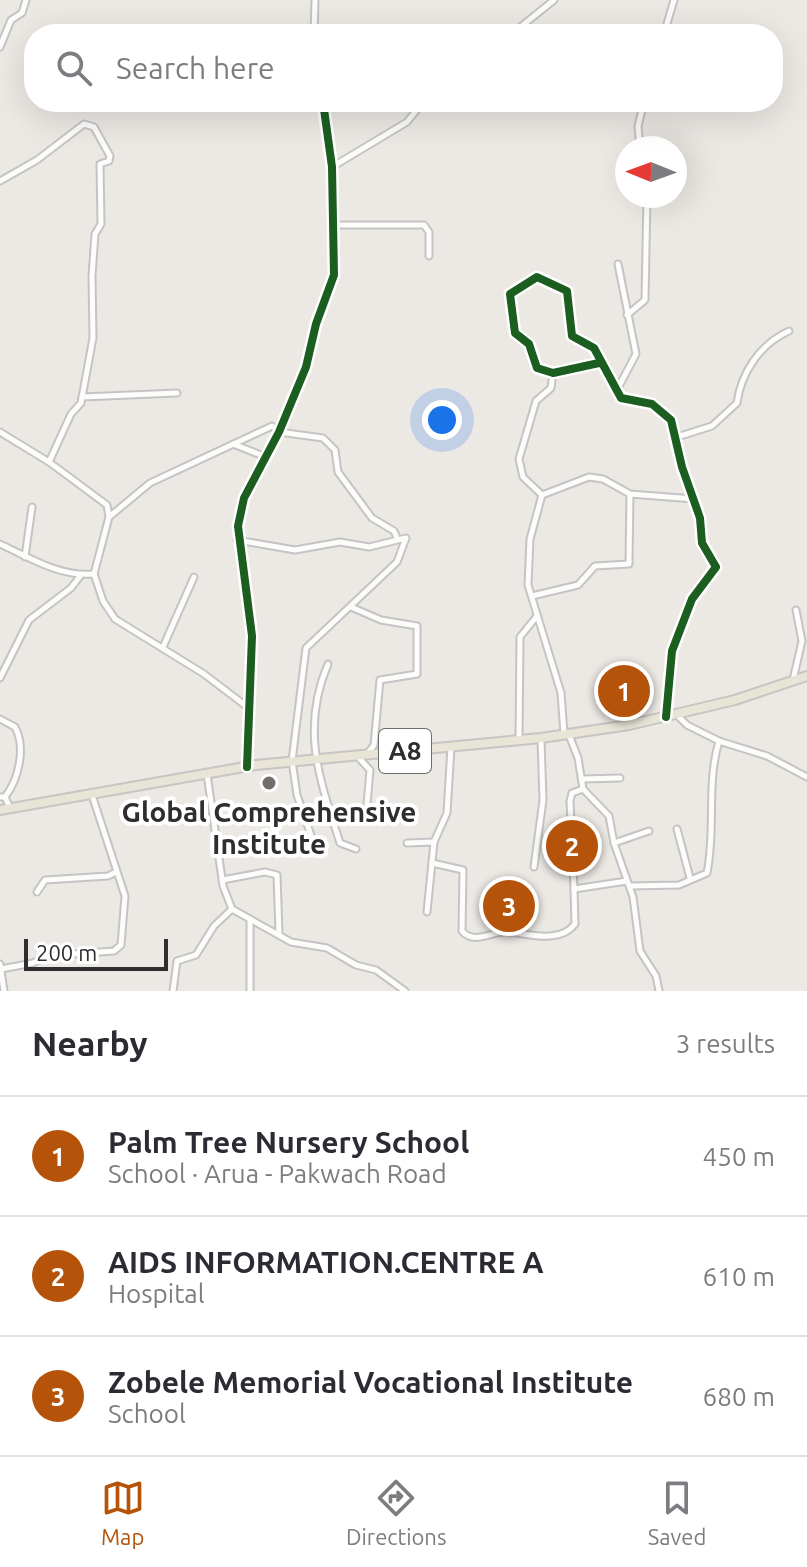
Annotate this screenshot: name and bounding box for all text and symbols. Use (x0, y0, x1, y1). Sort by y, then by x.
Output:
search box (24, 24, 783, 112)
icon: search (52, 46, 96, 90)
text: Search here (116, 51, 275, 85)
north arrow (615, 136, 687, 208)
your location (422, 400, 462, 440)
pin: 1 (598, 661, 650, 721)
road number: A8 (379, 729, 431, 773)
marker: Global Comprehensive Institute (260, 774, 278, 792)
place label: Global Comprehensive Institute (122, 796, 416, 859)
pin: 2 (546, 816, 598, 876)
pin: 3 (483, 876, 535, 936)
scale bar (24, 935, 168, 971)
text: 200 m (36, 940, 97, 965)
text: Nearby (32, 1024, 147, 1062)
text: 3 results (676, 1029, 775, 1058)
text: Palm Tree Nursery School (108, 1125, 469, 1159)
text: 1 (51, 1142, 65, 1171)
text: 450 m (703, 1142, 775, 1171)
text: School · Arua - Pakwach Road (108, 1159, 447, 1188)
text: AIDS INFORMATION.CENTRE A (108, 1245, 544, 1279)
text: 2 (51, 1262, 65, 1291)
text: 610 m (703, 1262, 775, 1291)
text: Hospital (108, 1279, 205, 1308)
text: Zobele Memorial Vocational Institute (108, 1365, 633, 1399)
text: 3 (51, 1382, 65, 1411)
text: 680 m (703, 1382, 775, 1411)
text: School (108, 1399, 186, 1428)
tab: Map (101, 1476, 145, 1549)
tab: Directions (346, 1476, 446, 1549)
tab: Saved (648, 1476, 706, 1549)

